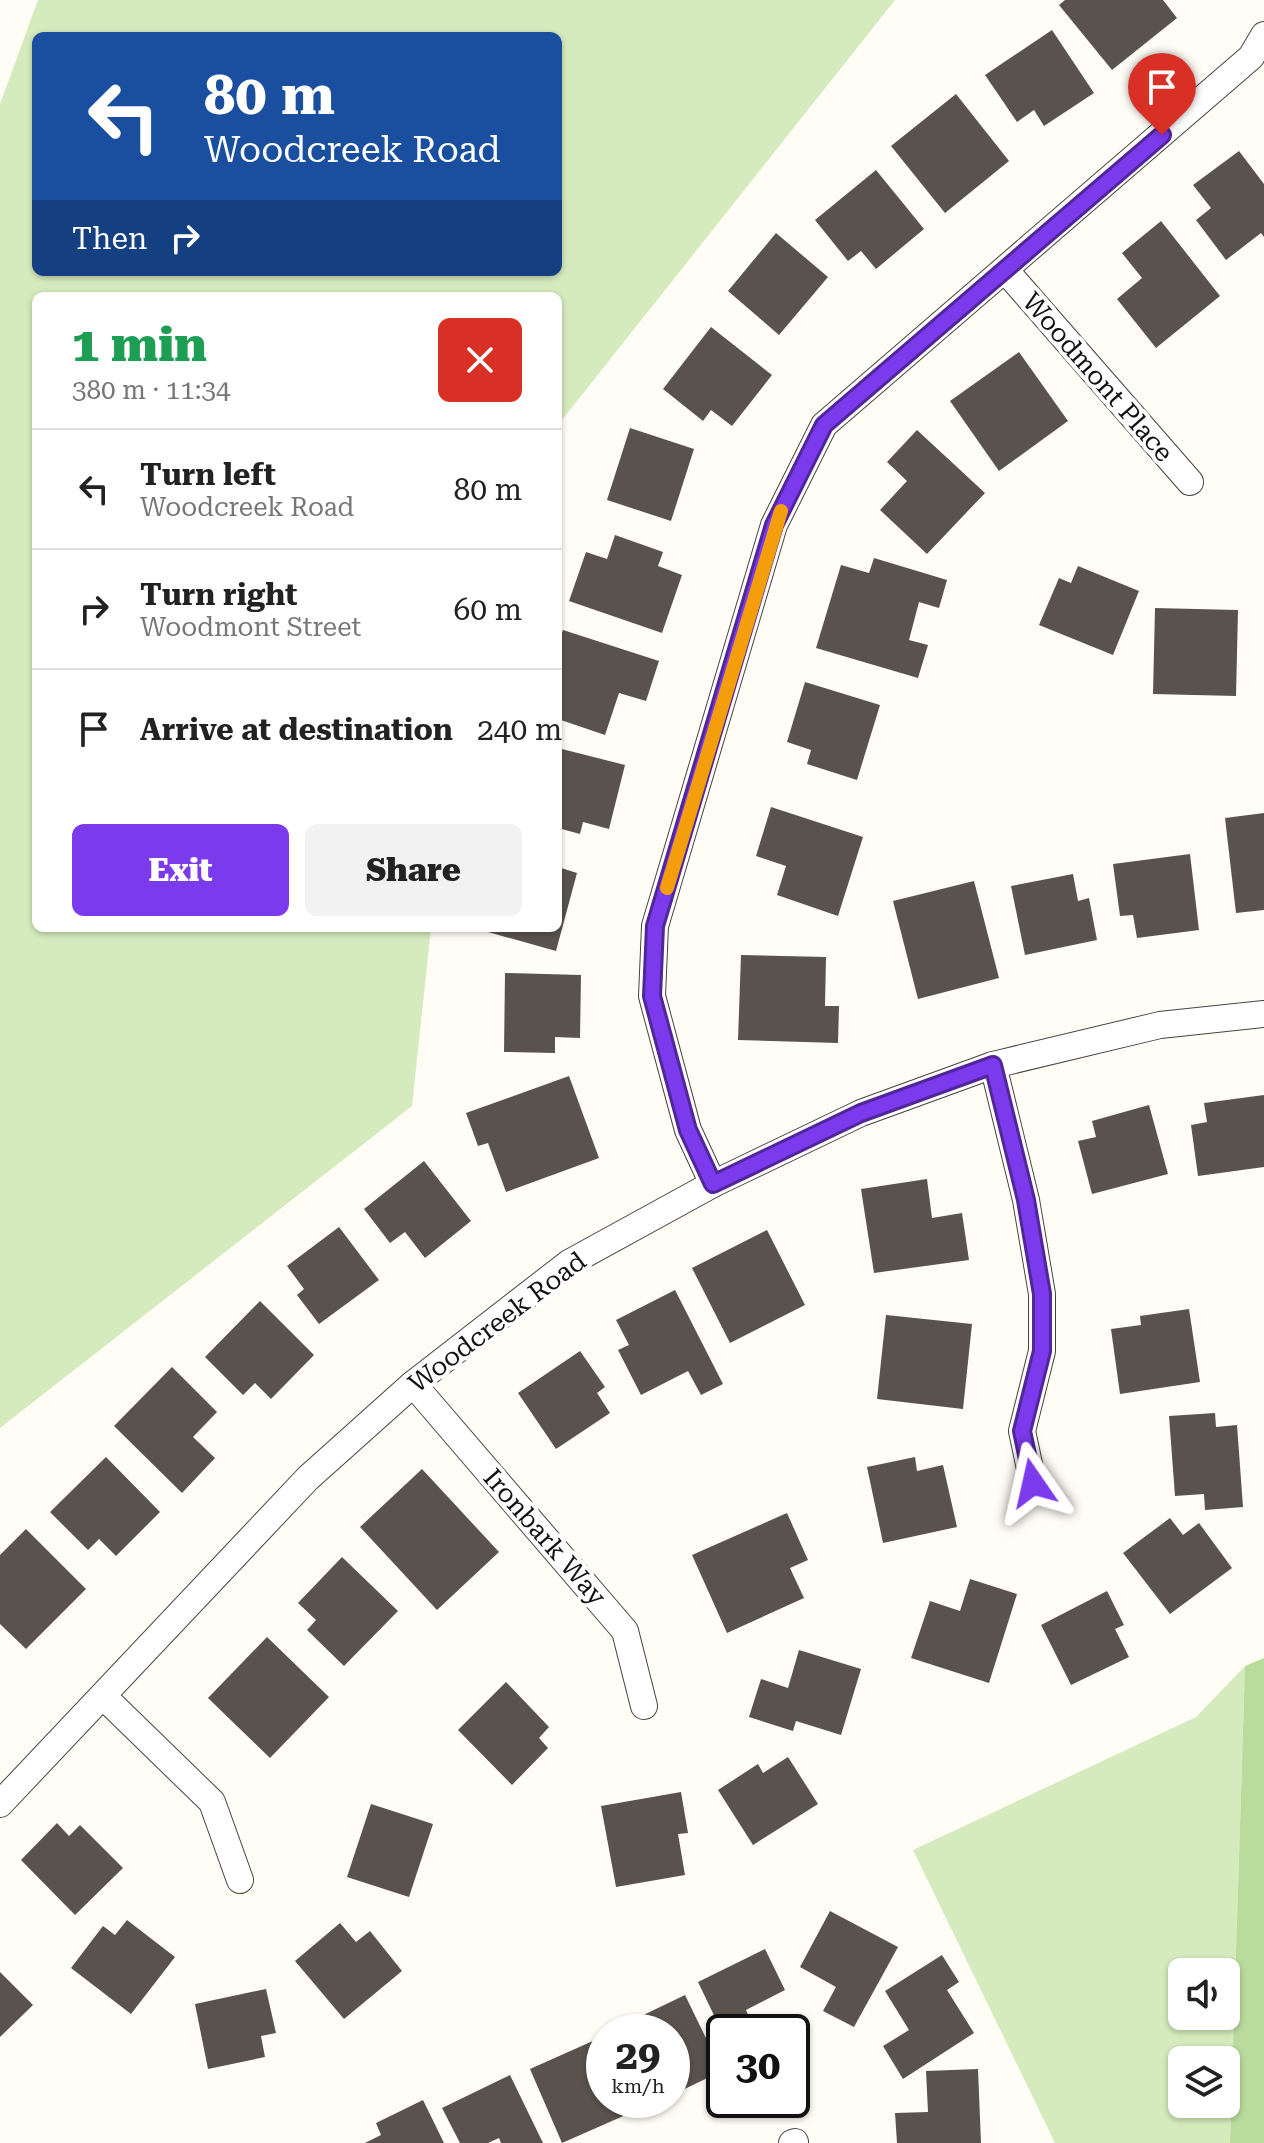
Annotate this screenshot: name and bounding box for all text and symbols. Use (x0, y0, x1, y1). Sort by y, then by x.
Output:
pin (1128, 53, 1196, 135)
text: 80 m (204, 62, 335, 128)
icon: left (72, 64, 176, 168)
icon: arrive (1140, 65, 1184, 109)
text: Woodcreek Road (204, 129, 501, 171)
icon: right (163, 216, 207, 260)
text: Then (72, 221, 147, 256)
street label: Woodmont Place (1017, 286, 1179, 468)
text: 1 min (72, 317, 207, 373)
button: close (438, 318, 522, 402)
text: 380 m · 11:34 (72, 375, 231, 405)
text: Turn left (140, 457, 276, 492)
icon: left (72, 467, 116, 511)
text: 80 m (453, 472, 522, 507)
text: Woodcreek Road (140, 492, 354, 522)
text: Turn right (140, 577, 297, 612)
icon: right (72, 587, 116, 631)
text: 60 m (453, 592, 522, 627)
text: Woodmont Street (140, 612, 361, 642)
icon: arrive (72, 707, 116, 751)
text: Arrive at destination (140, 712, 453, 747)
text: 240 m (477, 712, 562, 747)
button: Exit (72, 824, 289, 916)
button: Share (305, 824, 522, 916)
street label: Woodcreek Road (402, 1245, 592, 1398)
position arrow (991, 1441, 1075, 1525)
street label: Ironbark Way (478, 1463, 613, 1612)
map controls (1168, 1958, 1240, 2118)
button: sound (1168, 1958, 1240, 2030)
speed limit sign: 30 (706, 2014, 810, 2118)
text: 29 (616, 2032, 660, 2079)
button: layers (1168, 2046, 1240, 2118)
text: km/h (611, 2074, 665, 2098)

